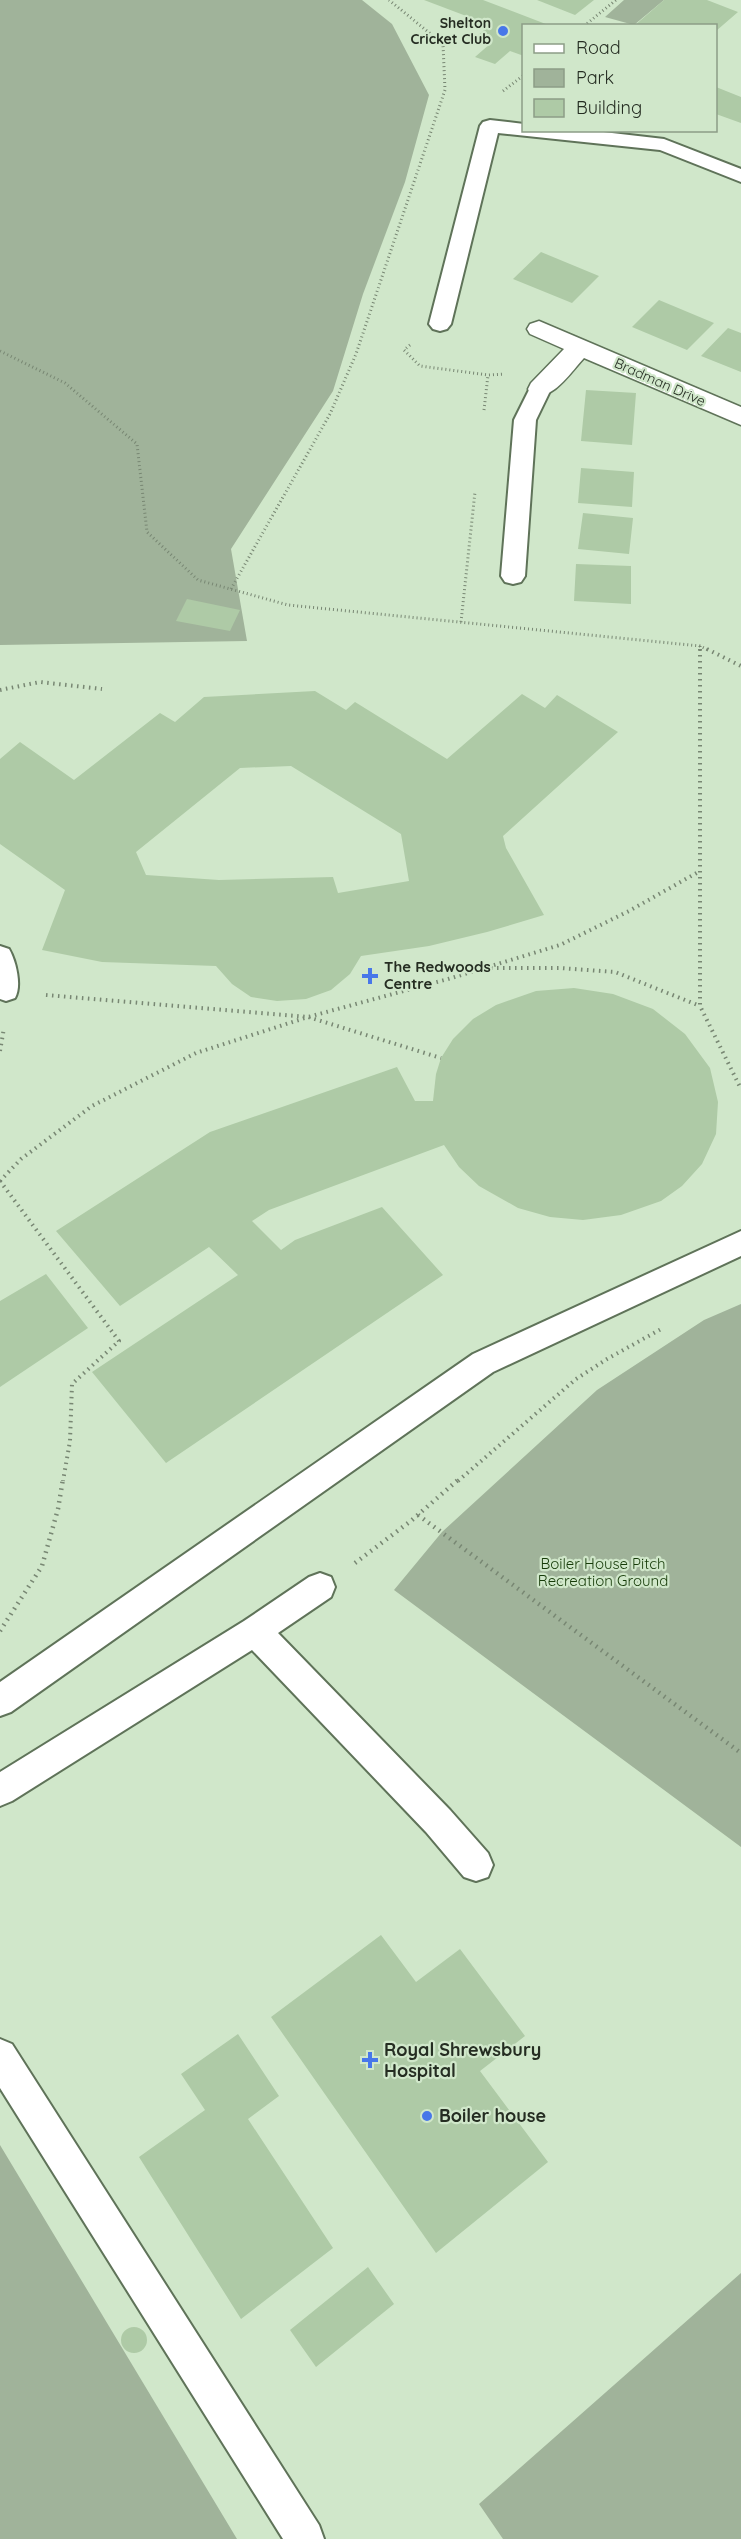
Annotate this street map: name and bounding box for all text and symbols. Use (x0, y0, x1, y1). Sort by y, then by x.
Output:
place label: Shelton Cricket Club (411, 14, 491, 48)
marker: Shelton Cricket Club (496, 24, 510, 38)
legend (522, 24, 717, 132)
text: Road (576, 36, 621, 59)
text: Park (576, 66, 614, 89)
text: Building (576, 96, 642, 119)
street label: Bradman Drive (611, 354, 709, 410)
place label: The Redwoods Centre (384, 957, 491, 993)
marker: The Redwoods Centre (361, 967, 379, 985)
park label: Boiler House Pitch Recreation Ground (538, 1554, 668, 1590)
place label: Royal Shrewsbury Hospital (384, 2038, 541, 2082)
marker: Royal Shrewsbury Hospital (361, 2051, 379, 2069)
place label: Boiler house (439, 2104, 546, 2127)
marker: Boiler house (420, 2109, 434, 2123)

